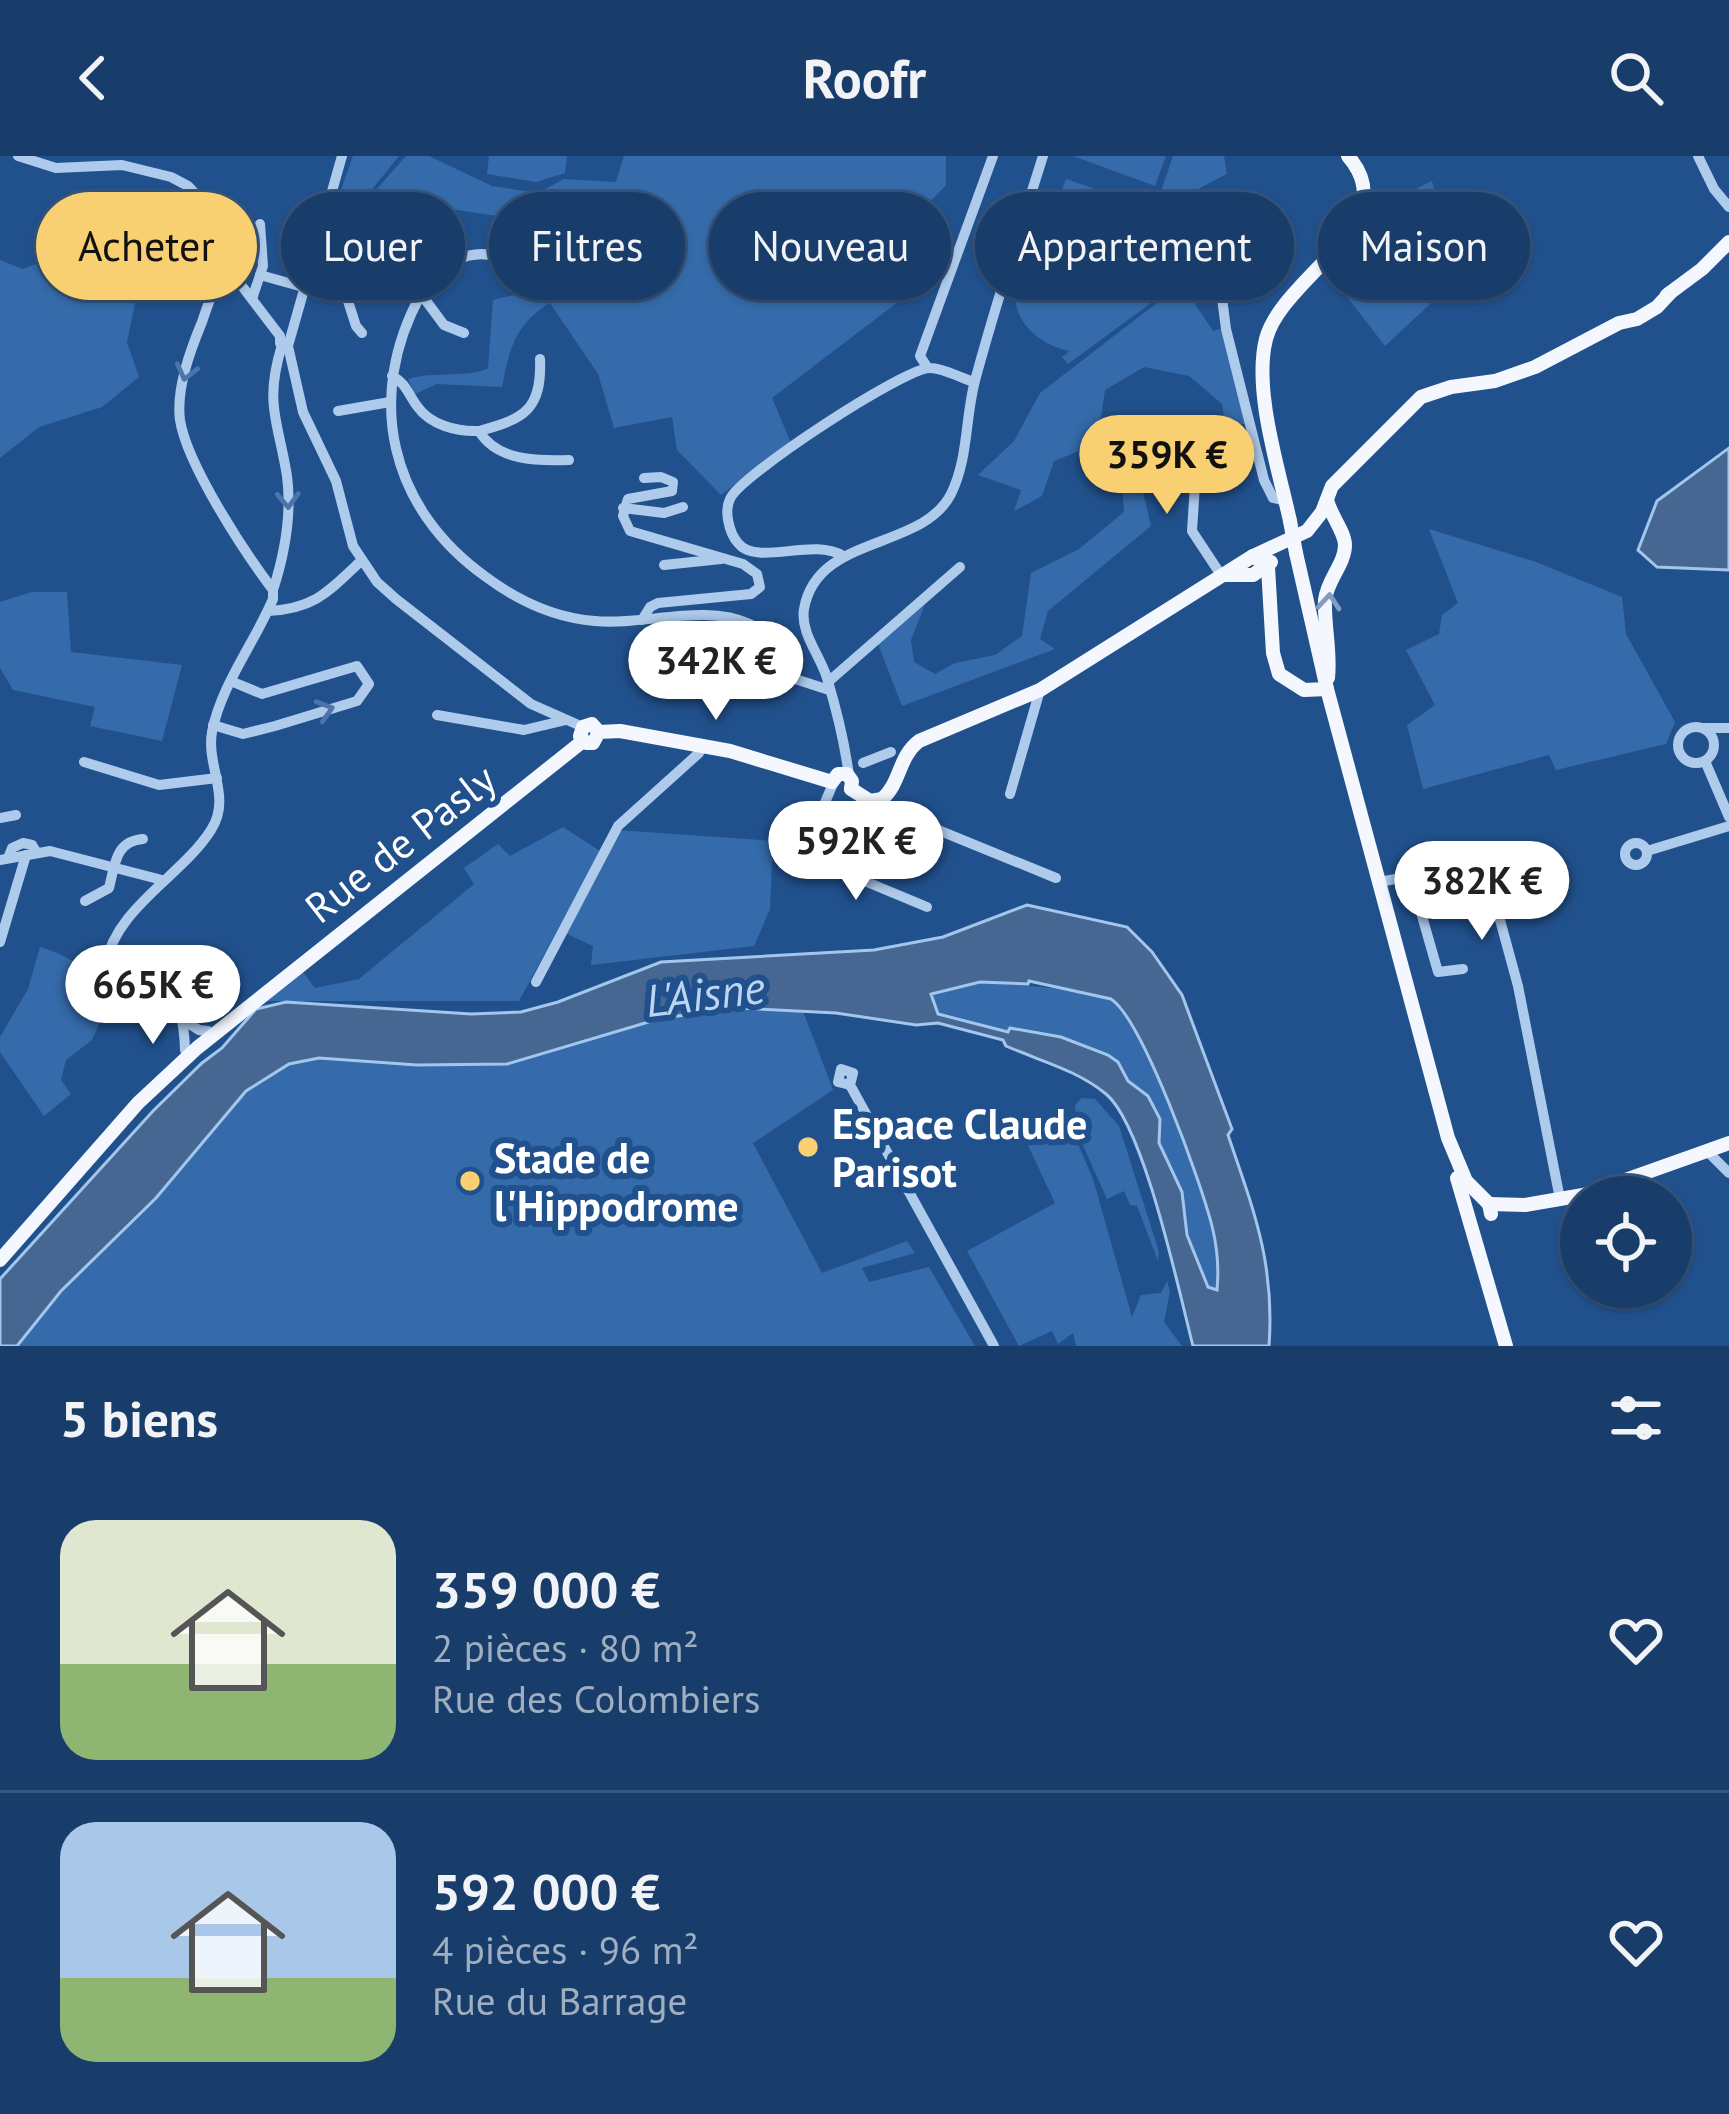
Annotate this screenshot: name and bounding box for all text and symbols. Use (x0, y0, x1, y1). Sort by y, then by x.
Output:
text: Roofr (803, 43, 926, 113)
icon: back (60, 45, 126, 111)
icon: search (1603, 45, 1669, 111)
chip: Acheter (36, 192, 257, 300)
chip: Louer (281, 192, 465, 300)
chip: Filtres (489, 192, 685, 300)
chip: Nouveau (709, 192, 951, 300)
chip: Appartement (975, 192, 1294, 300)
chip: Maison (1318, 192, 1530, 300)
one-way arrow (175, 361, 200, 381)
pin: 359K € (1069, 415, 1265, 517)
text: 359K € (1106, 428, 1228, 479)
one-way arrow (274, 491, 300, 510)
one-way arrow (1316, 592, 1341, 611)
pin: 342K € (618, 621, 814, 723)
text: 342K € (655, 634, 777, 685)
one-way arrow (314, 700, 335, 725)
street label: Rue de Pasly (294, 751, 507, 935)
pin: 592K € (758, 801, 954, 903)
text: 592K € (795, 814, 917, 865)
pin: 382K € (1384, 841, 1580, 943)
text: 382K € (1421, 854, 1543, 905)
pin: 665K € (55, 945, 251, 1047)
water label: L'Aisne (642, 957, 768, 1029)
text: 665K € (92, 958, 214, 1009)
place label: Espace Claude Parisot (832, 1096, 1087, 1199)
place label: Stade de l'Hippodrome (494, 1130, 739, 1233)
marker: Espace Claude Parisot (795, 1134, 821, 1160)
marker: Stade de l'Hippodrome (457, 1168, 483, 1194)
map controls (1560, 1176, 1692, 1308)
button: locate (1560, 1176, 1692, 1308)
text: 5 biens (60, 1385, 218, 1451)
icon: filters (1603, 1385, 1669, 1451)
text: 359 000 € (432, 1556, 660, 1622)
icon: home (156, 1568, 300, 1712)
icon: heart (1603, 1607, 1669, 1673)
text: 2 pièces · 80 m² (432, 1622, 699, 1673)
text: Rue des Colombiers (432, 1673, 760, 1724)
text: 592 000 € (432, 1858, 660, 1924)
icon: home (156, 1870, 300, 2014)
icon: heart (1603, 1909, 1669, 1975)
text: 4 pièces · 96 m² (432, 1924, 699, 1975)
text: Rue du Barrage (432, 1975, 687, 2026)

